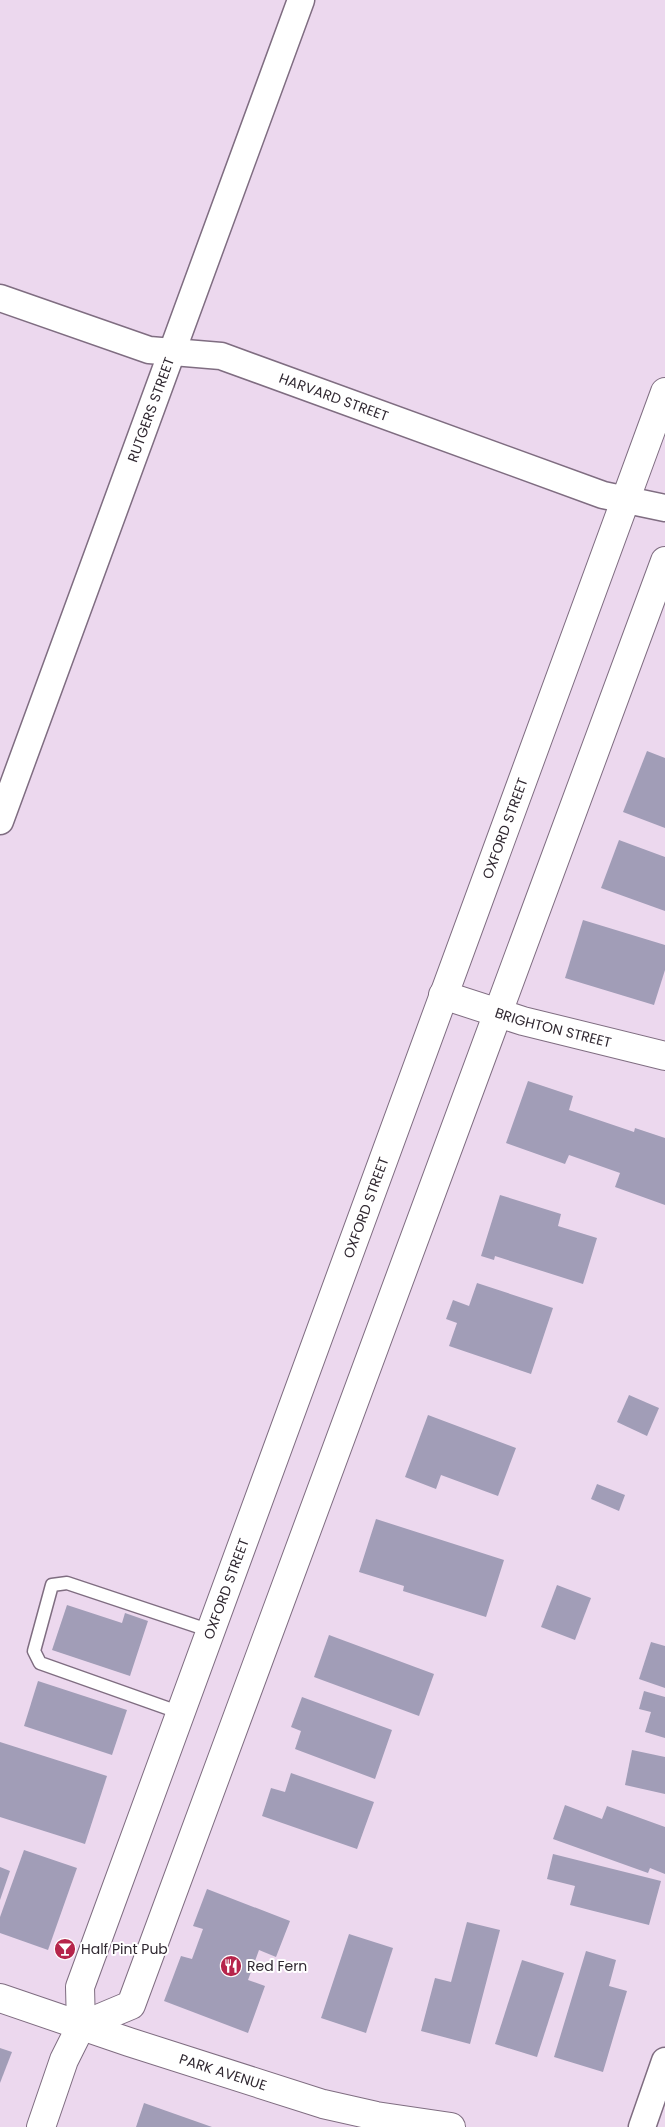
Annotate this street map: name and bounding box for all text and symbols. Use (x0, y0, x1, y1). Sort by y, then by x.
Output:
street label: RUTGERS STREET (122, 354, 179, 465)
street label: HARVARD STREET (276, 368, 392, 426)
street label: OXFORD STREET (477, 775, 533, 882)
street label: BRIGHTON STREET (492, 1003, 614, 1053)
street label: OXFORD STREET (338, 1154, 394, 1261)
street label: OXFORD STREET (198, 1535, 254, 1642)
bar icon: Half Pint Pub (53, 1937, 77, 1961)
place label: Half Pint Pub (81, 1939, 168, 1959)
restaurant icon: Red Fern (219, 1954, 243, 1978)
place label: Red Fern (247, 1956, 307, 1976)
street label: PARK AVENUE (177, 2049, 269, 2095)

